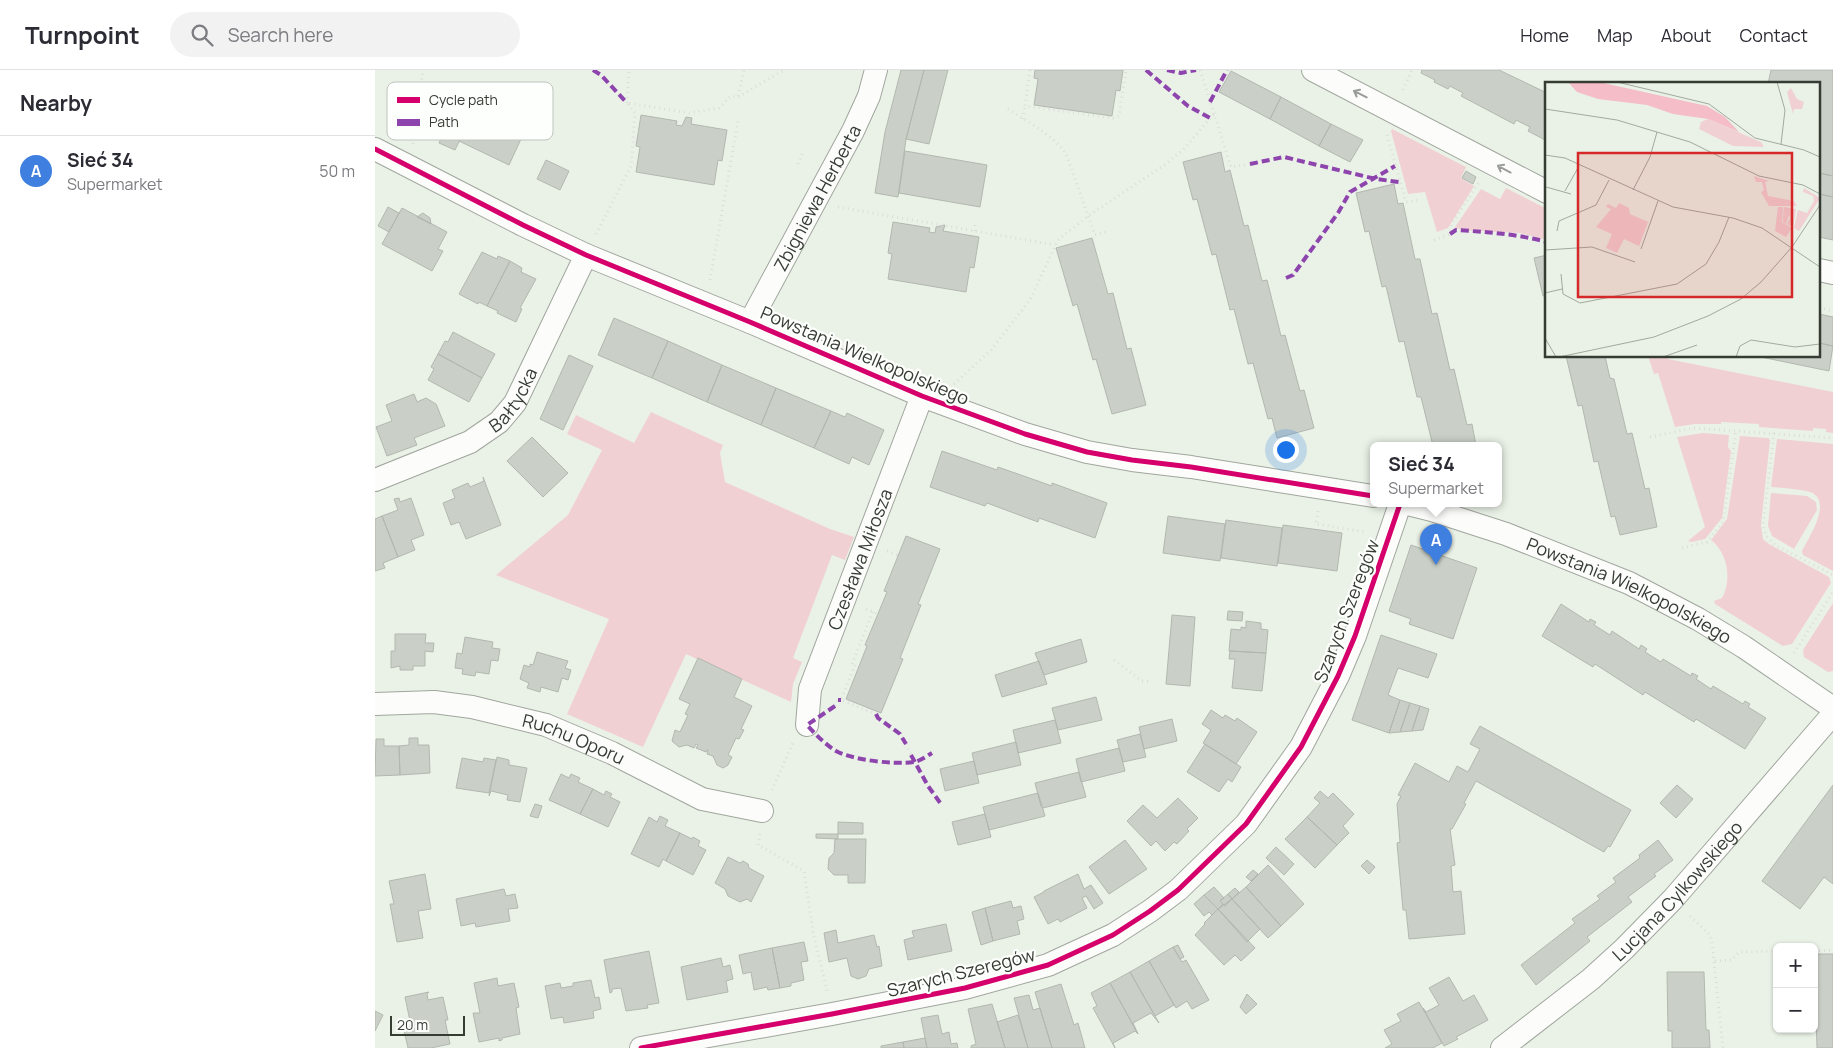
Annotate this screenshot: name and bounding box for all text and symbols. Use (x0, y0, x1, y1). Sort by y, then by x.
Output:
search box (170, 12, 520, 57)
text: Turnpoint (25, 18, 140, 51)
icon: search (188, 21, 216, 49)
text: Search here (228, 22, 333, 48)
text: Home (1520, 23, 1569, 47)
text: Map (1597, 23, 1633, 47)
text: About (1661, 23, 1711, 47)
text: Contact (1739, 23, 1808, 47)
legend (387, 82, 553, 140)
inset map (1545, 82, 1821, 358)
text: Nearby (20, 89, 92, 117)
one-way arrow (1353, 89, 1368, 98)
text: Cycle path (429, 90, 498, 109)
text: Path (429, 112, 459, 131)
street label: Zbigniewa Herberta (768, 121, 866, 275)
text: Sieć 34 (67, 147, 134, 173)
text: A (31, 160, 41, 182)
text: 50 m (319, 160, 355, 182)
one-way arrow (1497, 164, 1512, 173)
text: Supermarket (67, 173, 163, 195)
street label: Powstania Wielkopolskiego (757, 300, 973, 410)
street label: Bałtycka (484, 364, 542, 438)
your location (1273, 437, 1299, 463)
popup (1370, 442, 1502, 507)
text: Sieć 34 (1388, 451, 1455, 477)
text: Supermarket (1388, 477, 1484, 499)
street label: Czesława Miłosza (822, 485, 897, 633)
pin: A (1420, 524, 1452, 565)
street label: Powstania Wielkopolskiego (1523, 531, 1736, 649)
street label: Szarych Szeregów (1308, 536, 1384, 686)
street label: Ruchu Oporu (520, 708, 629, 770)
street label: Lucjana Cylkowskiego (1607, 816, 1747, 966)
street label: Szarych Szeregów (884, 942, 1038, 1002)
map controls (1773, 943, 1818, 1033)
button: + (1773, 943, 1818, 988)
button: − (1773, 988, 1818, 1033)
scale bar (390, 1013, 465, 1036)
text: 20 m (397, 1015, 428, 1034)

